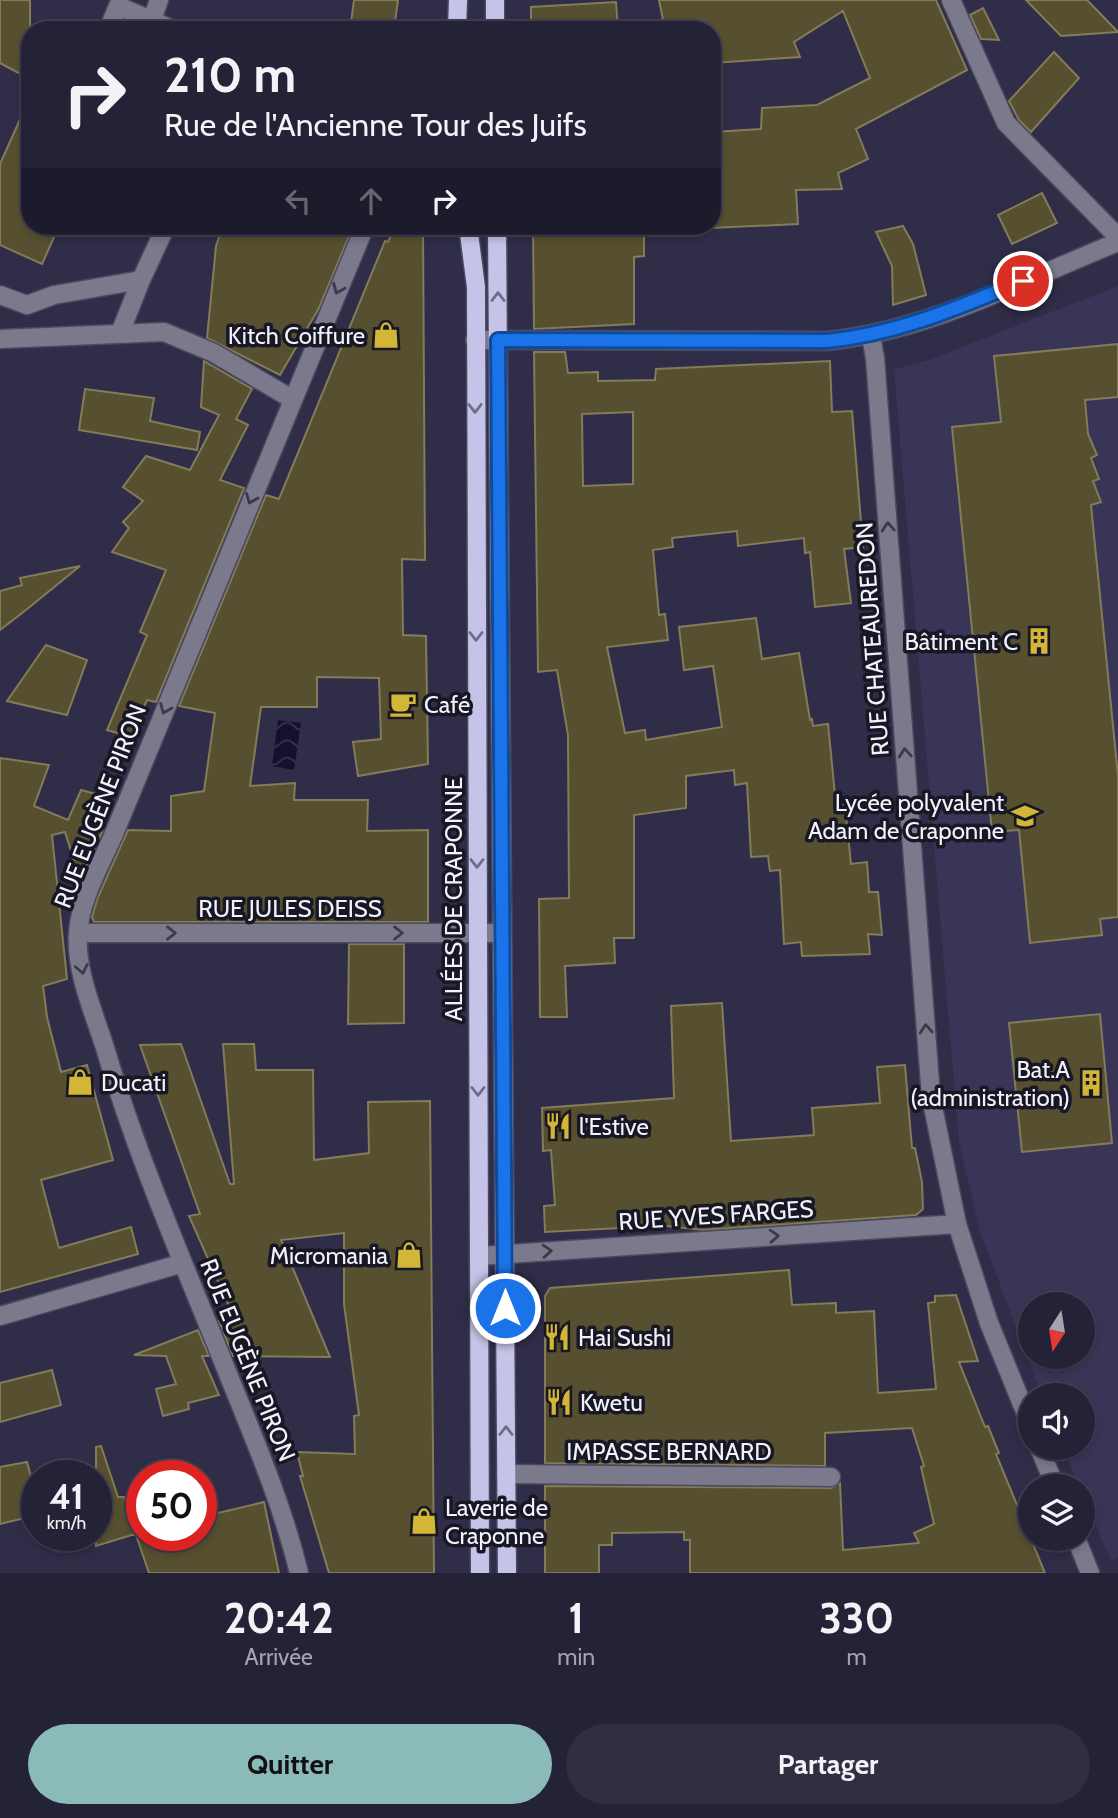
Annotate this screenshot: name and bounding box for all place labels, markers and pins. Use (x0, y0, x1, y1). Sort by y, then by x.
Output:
pin (993, 251, 1053, 311)
shop icon: Kitch Coiffure (371, 320, 401, 350)
place label: Kitch Coiffure (228, 321, 365, 350)
building icon: Bâtiment C (1024, 626, 1054, 656)
place label: Bâtiment C (904, 627, 1018, 656)
cafe icon: Café (388, 689, 418, 719)
place label: Café (424, 690, 470, 719)
place label: Lycée polyvalent Adam de Craponne (808, 788, 1004, 845)
school or university icon: Lycée polyvalent Adam de Craponne (1010, 801, 1040, 831)
place label: Bat.A (administration) (910, 1055, 1070, 1112)
shop icon: Ducati (65, 1067, 95, 1097)
place label: Ducati (101, 1068, 166, 1097)
building icon: Bat.A (administration) (1076, 1068, 1106, 1098)
restaurant icon: l'Estive (543, 1111, 573, 1141)
place label: l'Estive (579, 1112, 649, 1141)
shop icon: Micromania (394, 1240, 424, 1270)
place label: Micromania (270, 1241, 388, 1270)
restaurant icon: Hai Sushi (542, 1322, 572, 1352)
place label: Hai Sushi (578, 1323, 671, 1352)
restaurant icon: Kwetu (544, 1387, 574, 1417)
place label: Kwetu (580, 1388, 643, 1417)
place label: Laverie de Craponne (445, 1493, 548, 1550)
shop icon: Laverie de Craponne (409, 1506, 439, 1536)

